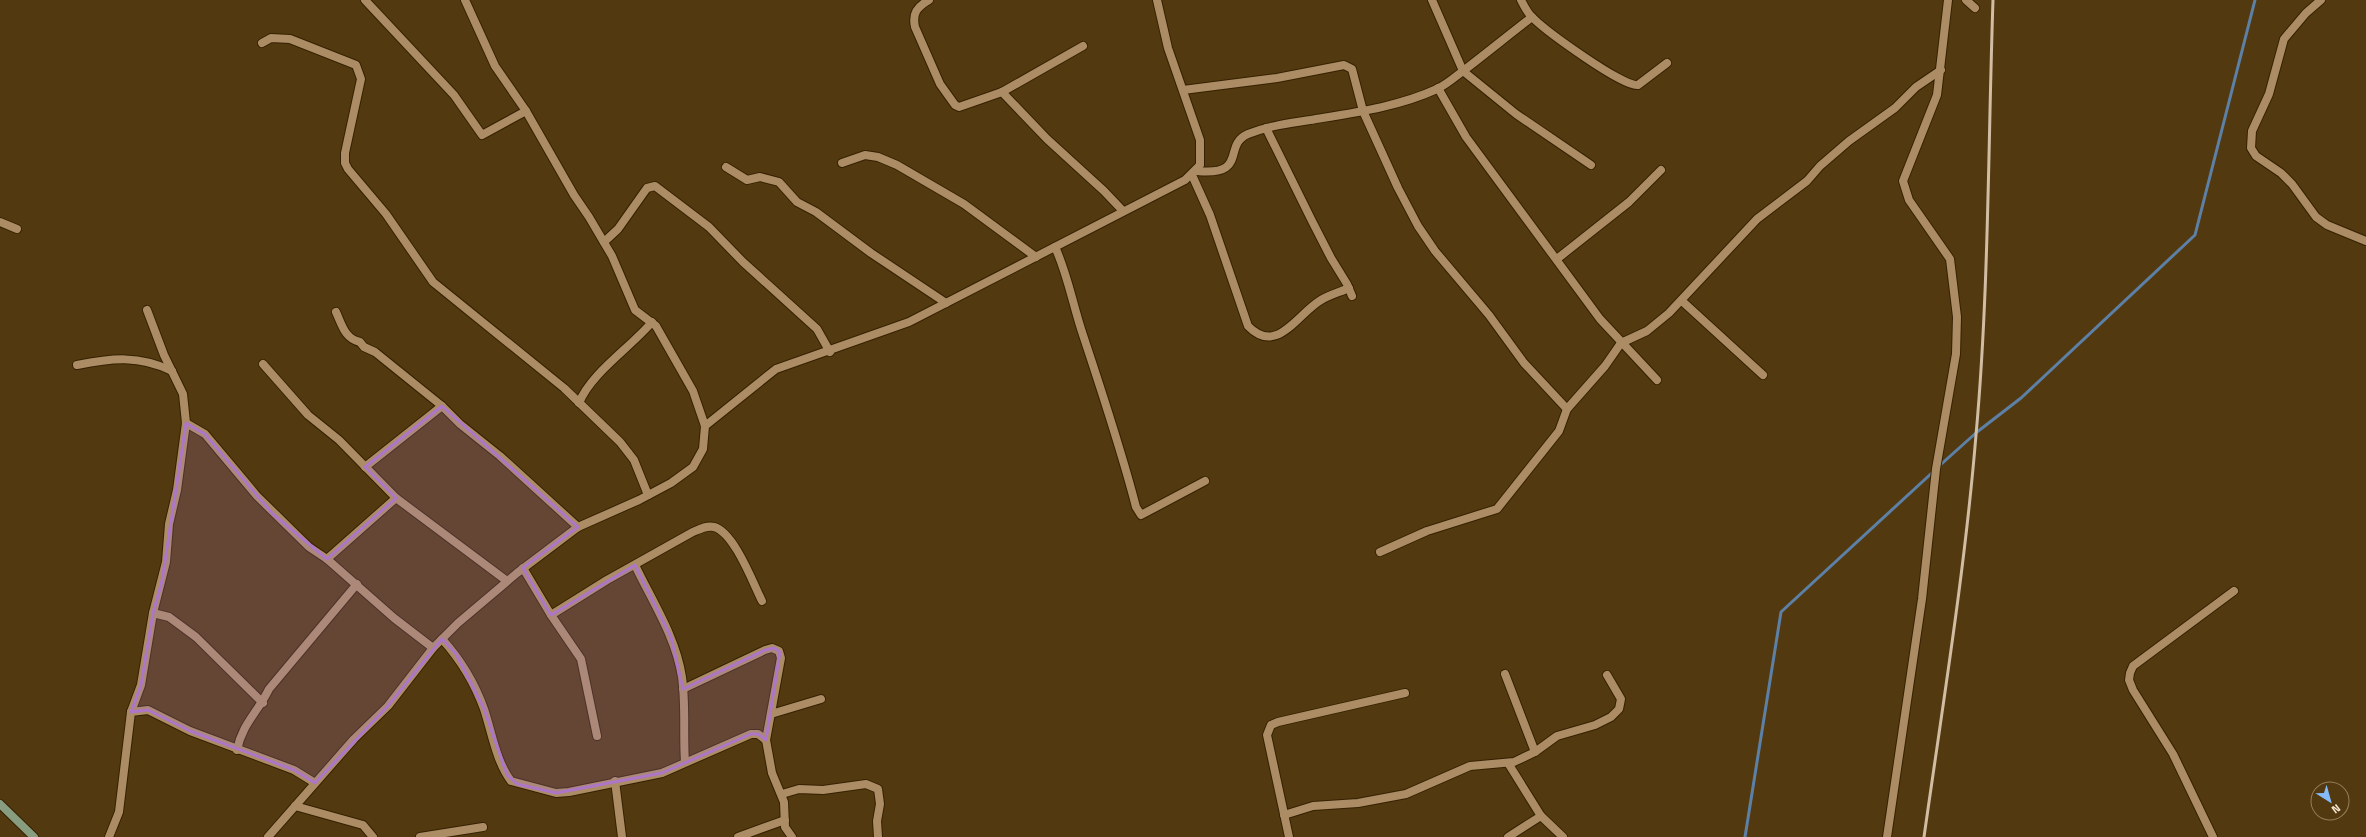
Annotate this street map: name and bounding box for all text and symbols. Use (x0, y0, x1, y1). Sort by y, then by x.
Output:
north arrow (2310, 781, 2350, 821)
text: N (2328, 800, 2344, 818)

